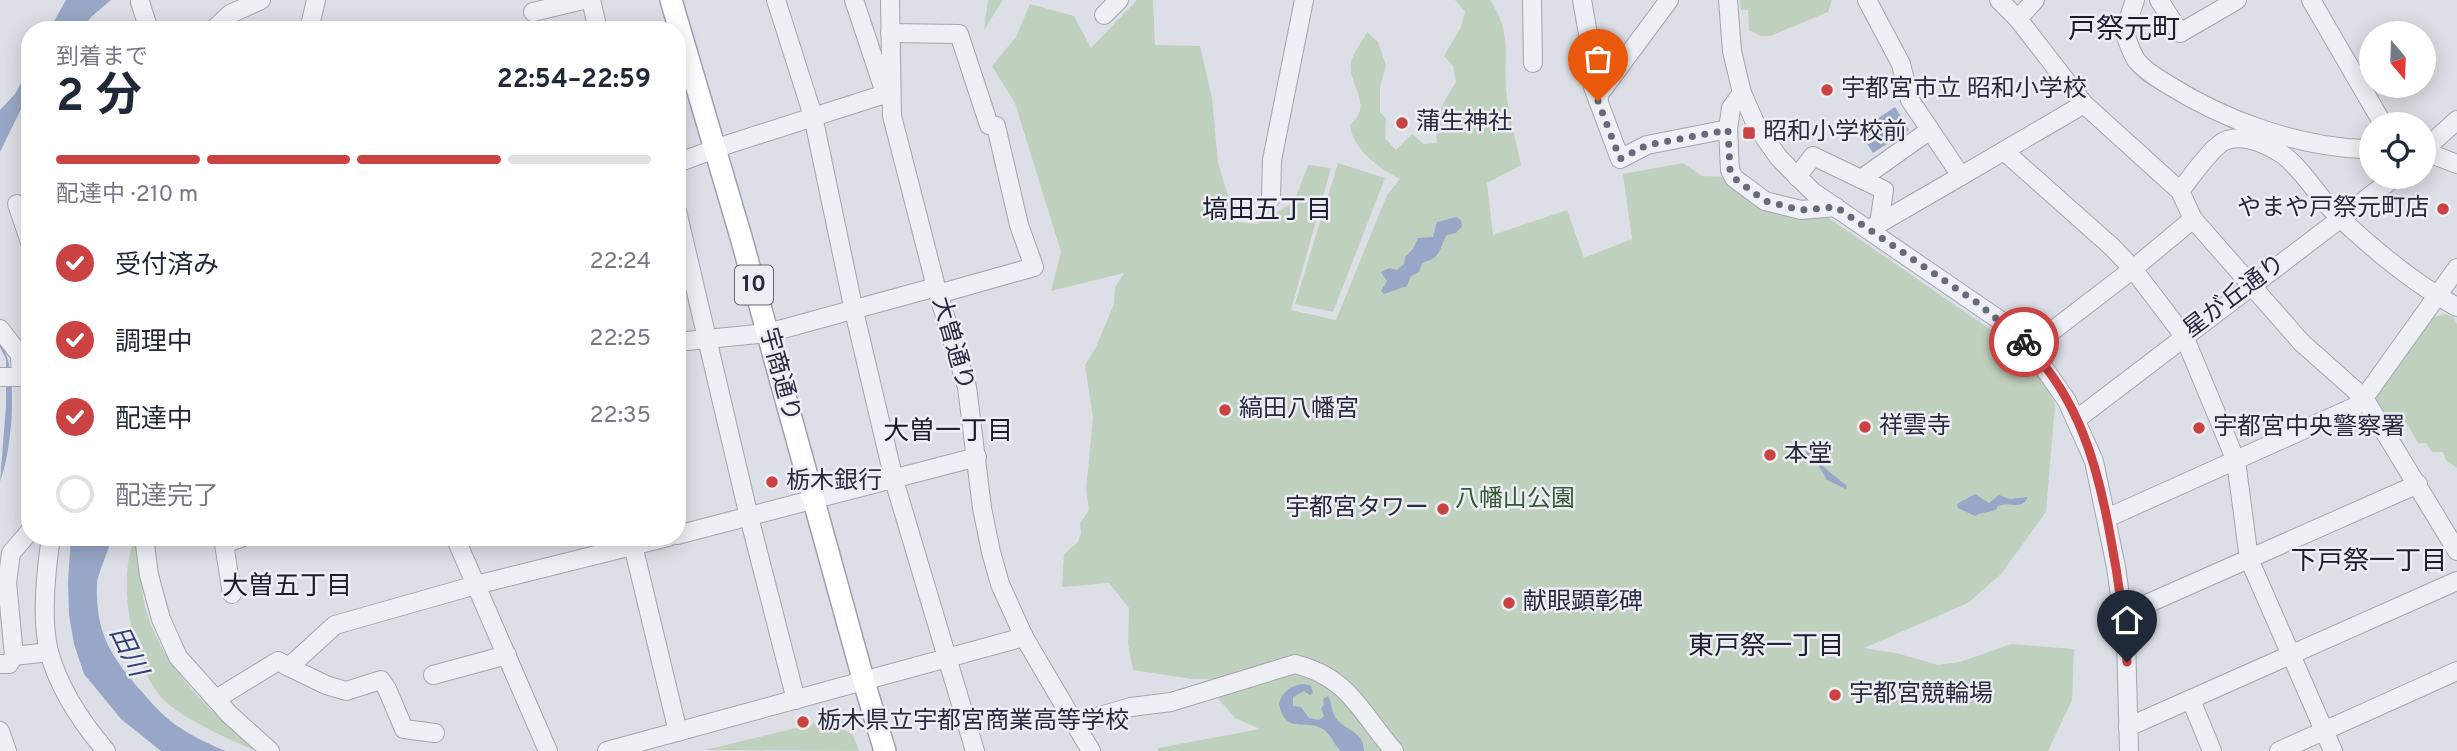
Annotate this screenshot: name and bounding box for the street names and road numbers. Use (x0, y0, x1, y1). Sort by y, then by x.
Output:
street label: 星が丘通り (2178, 249, 2292, 345)
road number: 10 (735, 266, 773, 304)
street label: 大曽通り (924, 294, 980, 394)
street label: 宇商通り (752, 325, 806, 425)

